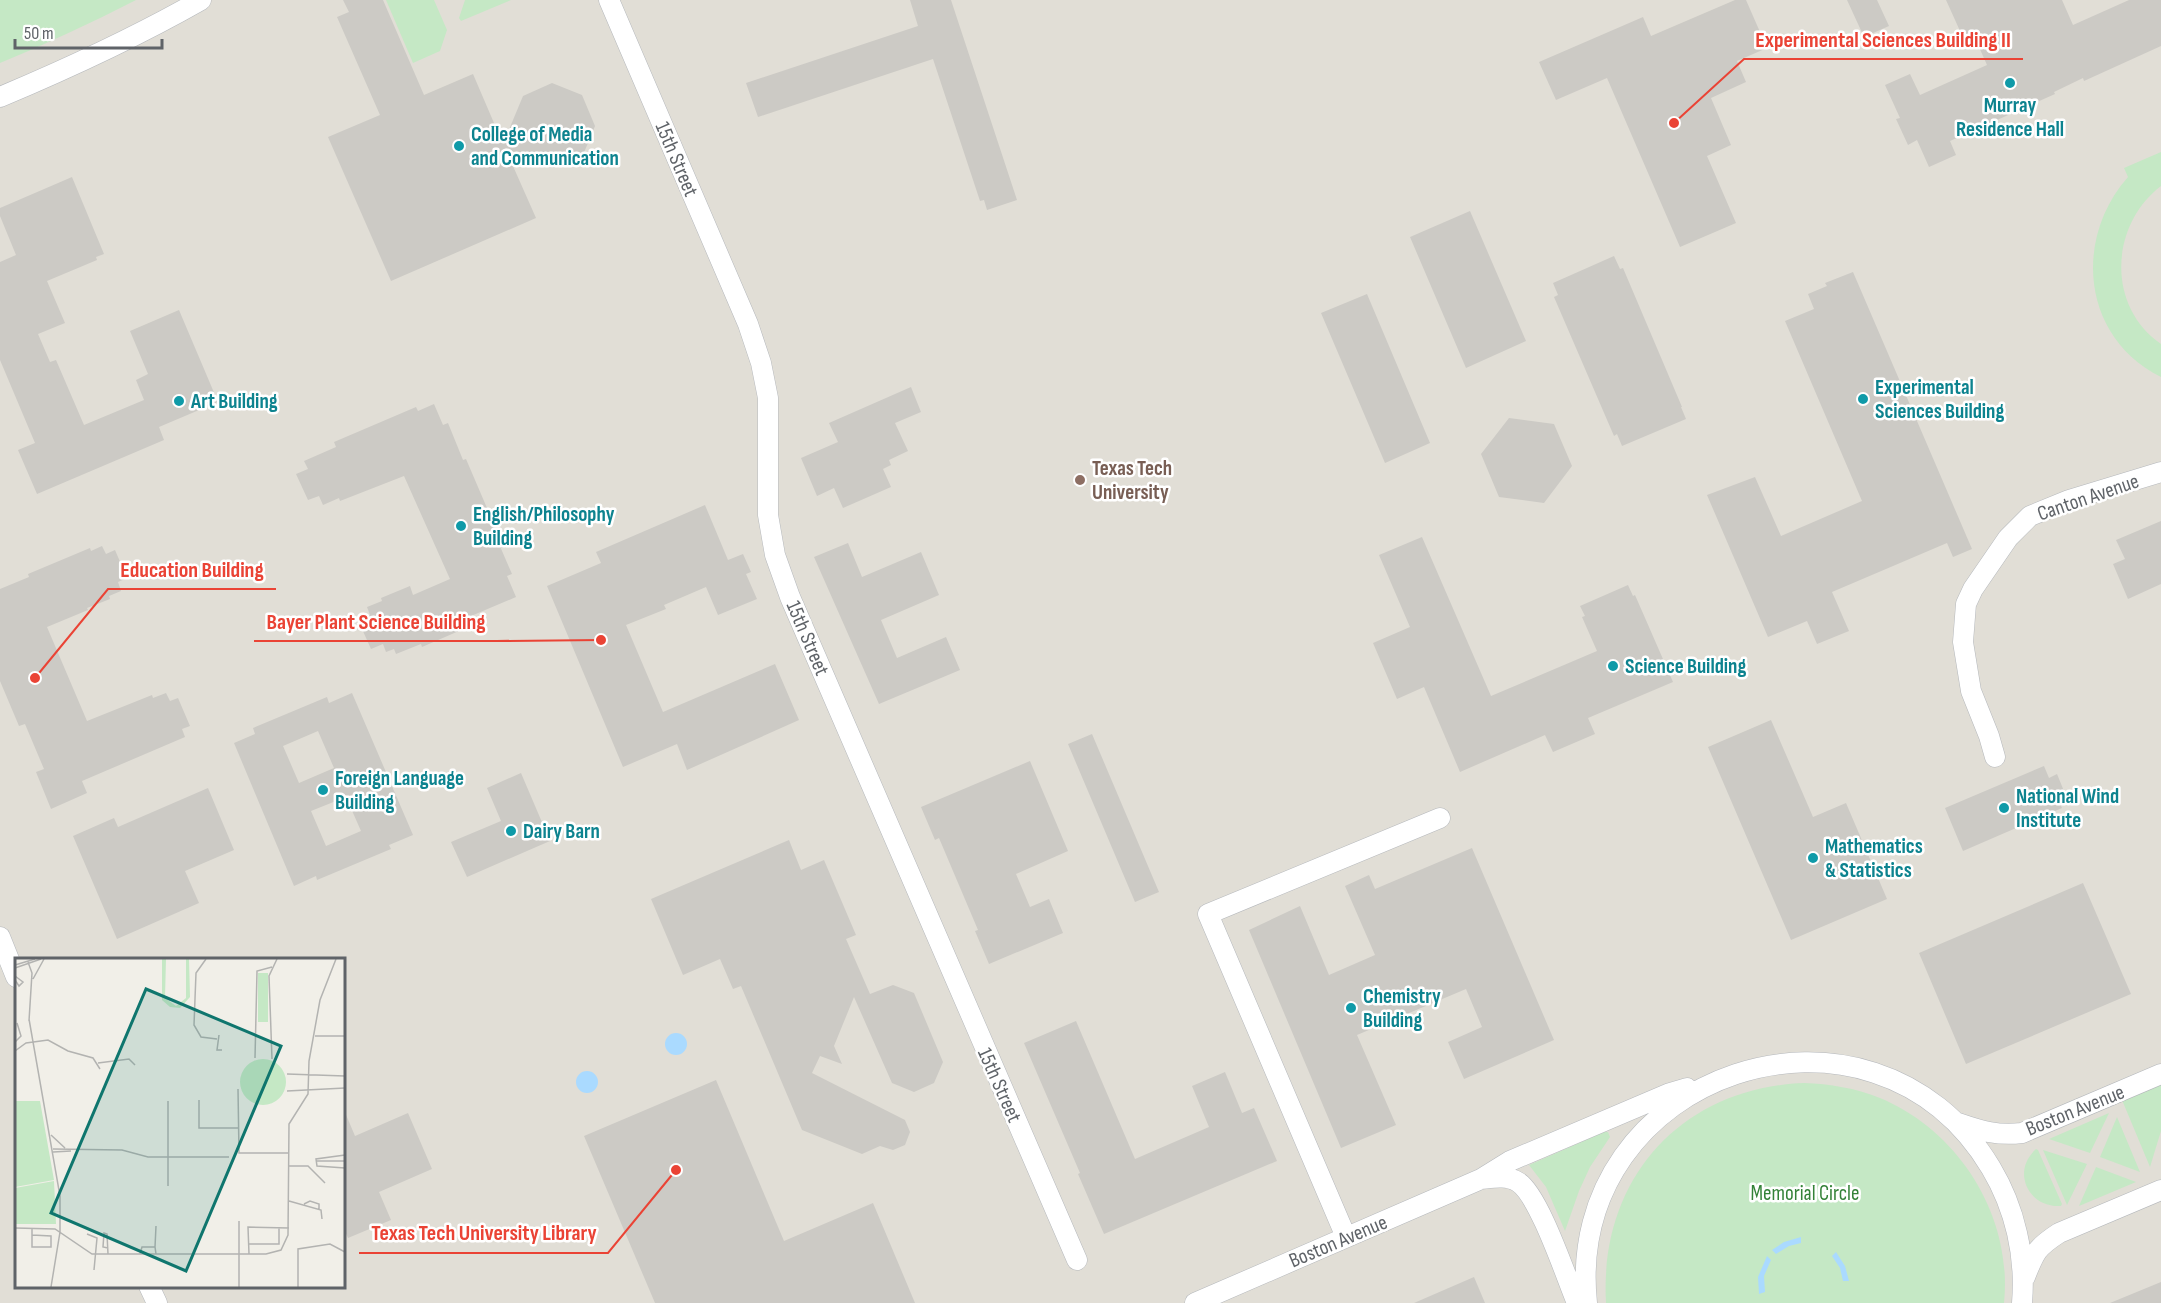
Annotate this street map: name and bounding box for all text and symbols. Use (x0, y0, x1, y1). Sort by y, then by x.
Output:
scale bar (15, 12, 162, 50)
callout: Experimental Sciences Building II (1744, 19, 2023, 59)
text: 50 m (24, 23, 54, 44)
text: Experimental Sciences Building II (1755, 27, 2011, 54)
marker: Murray Residence Hall (2003, 76, 2017, 90)
place label: Murray Residence Hall (1956, 93, 2064, 142)
street label: 15th Street (650, 118, 703, 200)
place label: College of Media and Communication (471, 122, 619, 171)
marker: College of Media and Communication (452, 139, 466, 153)
place label: Experimental Sciences Building (1875, 375, 2004, 424)
place label: Art Building (190, 389, 278, 414)
marker: Experimental Sciences Building (1856, 392, 1870, 406)
marker: Art Building (172, 394, 186, 408)
place label: Texas Tech University (1092, 456, 1172, 505)
street label: Canton Avenue (2034, 468, 2142, 526)
marker: Texas Tech University (1073, 473, 1087, 487)
place label: English/Philosophy Building (473, 502, 615, 551)
marker: English/Philosophy Building (454, 519, 468, 533)
callout: Education Building (108, 549, 276, 589)
text: Education Building (120, 557, 264, 584)
street label: 15th Street (781, 597, 834, 679)
callout: Bayer Plant Science Building (254, 601, 497, 641)
text: Bayer Plant Science Building (266, 609, 486, 636)
place label: Science Building (1625, 654, 1746, 679)
marker: Science Building (1606, 659, 1620, 673)
place label: Foreign Language Building (335, 766, 464, 815)
marker: Foreign Language Building (316, 783, 330, 797)
place label: National Wind Institute (2016, 784, 2119, 833)
marker: National Wind Institute (1997, 801, 2011, 815)
place label: Dairy Barn (523, 819, 600, 844)
marker: Dairy Barn (504, 824, 518, 838)
place label: Mathematics & Statistics (1825, 834, 1923, 883)
marker: Mathematics & Statistics (1806, 851, 1820, 865)
inset map (15, 958, 345, 1288)
place label: Chemistry Building (1363, 984, 1441, 1033)
marker: Chemistry Building (1344, 1001, 1358, 1015)
street label: 15th Street (972, 1044, 1027, 1126)
street label: Boston Avenue (2022, 1079, 2128, 1142)
park label: Memorial Circle (1751, 1181, 1859, 1206)
street label: Boston Avenue (1285, 1210, 1391, 1273)
callout: Texas Tech University Library (359, 1213, 608, 1253)
text: Texas Tech University Library (371, 1220, 597, 1247)

